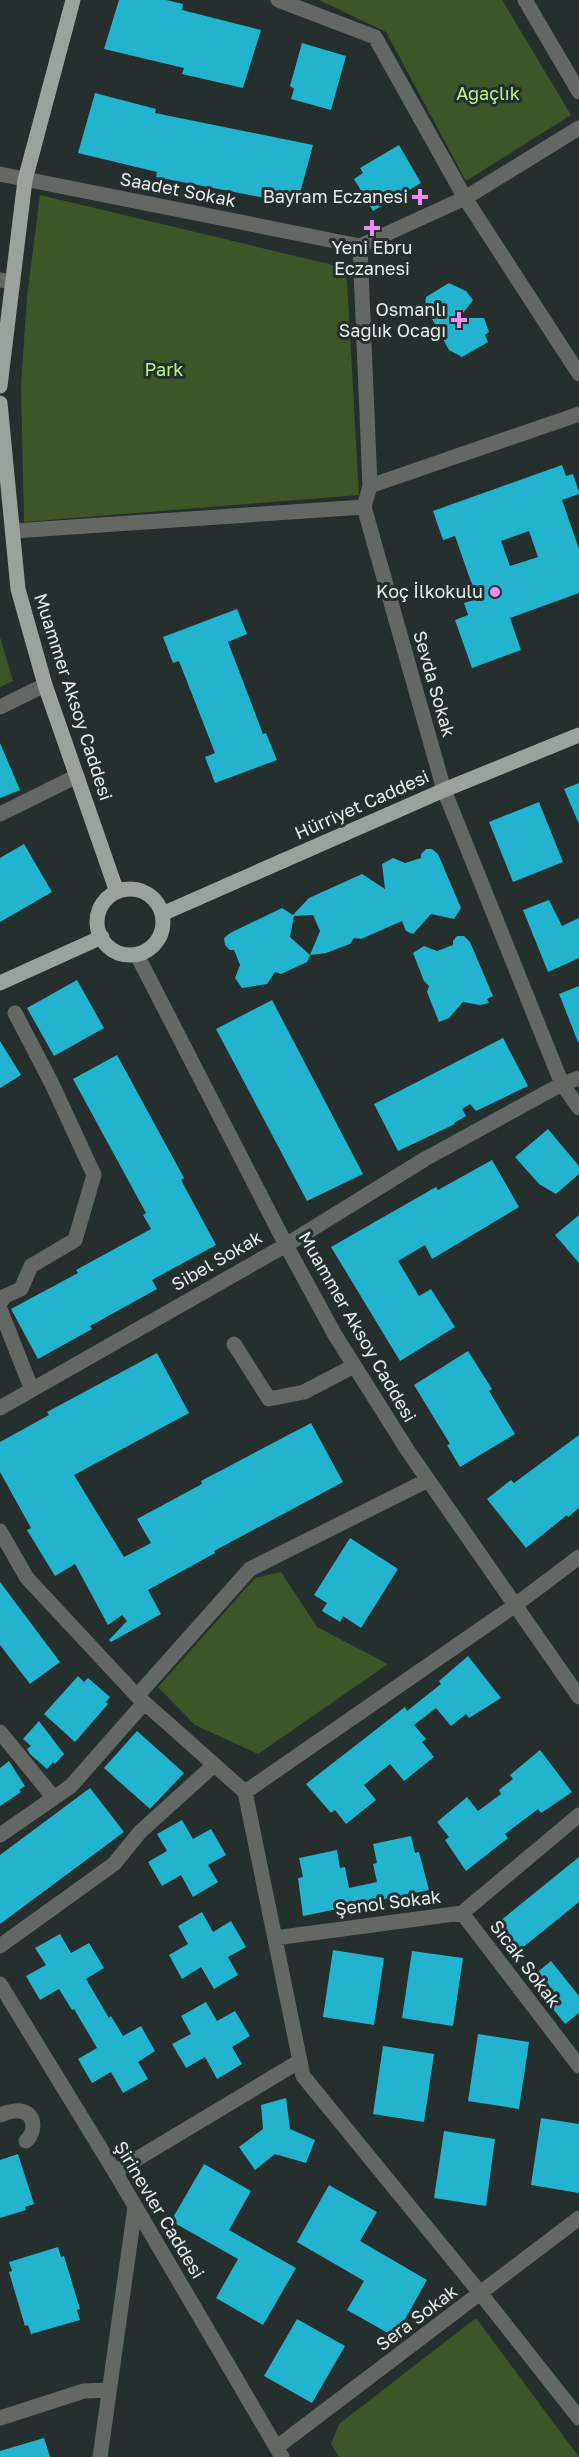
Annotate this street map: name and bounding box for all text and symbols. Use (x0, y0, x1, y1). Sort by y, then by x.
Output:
park label: Ağaçlık (456, 82, 520, 104)
street label: Saadet Sokak (118, 167, 238, 211)
place label: Bayram Eczanesi (263, 185, 408, 207)
marker: Bayram Eczanesi (413, 190, 427, 204)
marker: Yeni Ebru Eczanesi (365, 221, 379, 235)
place label: Yeni Ebru Eczanesi (332, 236, 412, 279)
place label: Osmanlı Sağlık Ocağı (339, 298, 446, 341)
marker: Osmanlı Sağlık Ocağı (450, 311, 468, 329)
park label: Park (145, 358, 183, 380)
place label: Koç İlkokulu (376, 580, 483, 602)
marker: Koç İlkokulu (488, 585, 502, 599)
street label: Muammer Aksoy Caddesi (30, 590, 118, 803)
street label: Sevda Sokak (409, 628, 461, 739)
street label: Hürriyet Caddesi (291, 765, 432, 844)
street label: Sibel Sokak (167, 1225, 266, 1295)
street label: Muammer Aksoy Caddesi (294, 1227, 422, 1426)
street label: Şenol Sokak (334, 1885, 442, 1919)
street label: Sıcak Sokak (486, 1915, 566, 2011)
street label: Şirinevler Caddesi (110, 2137, 210, 2282)
street label: Sera Sokak (371, 2279, 461, 2355)

